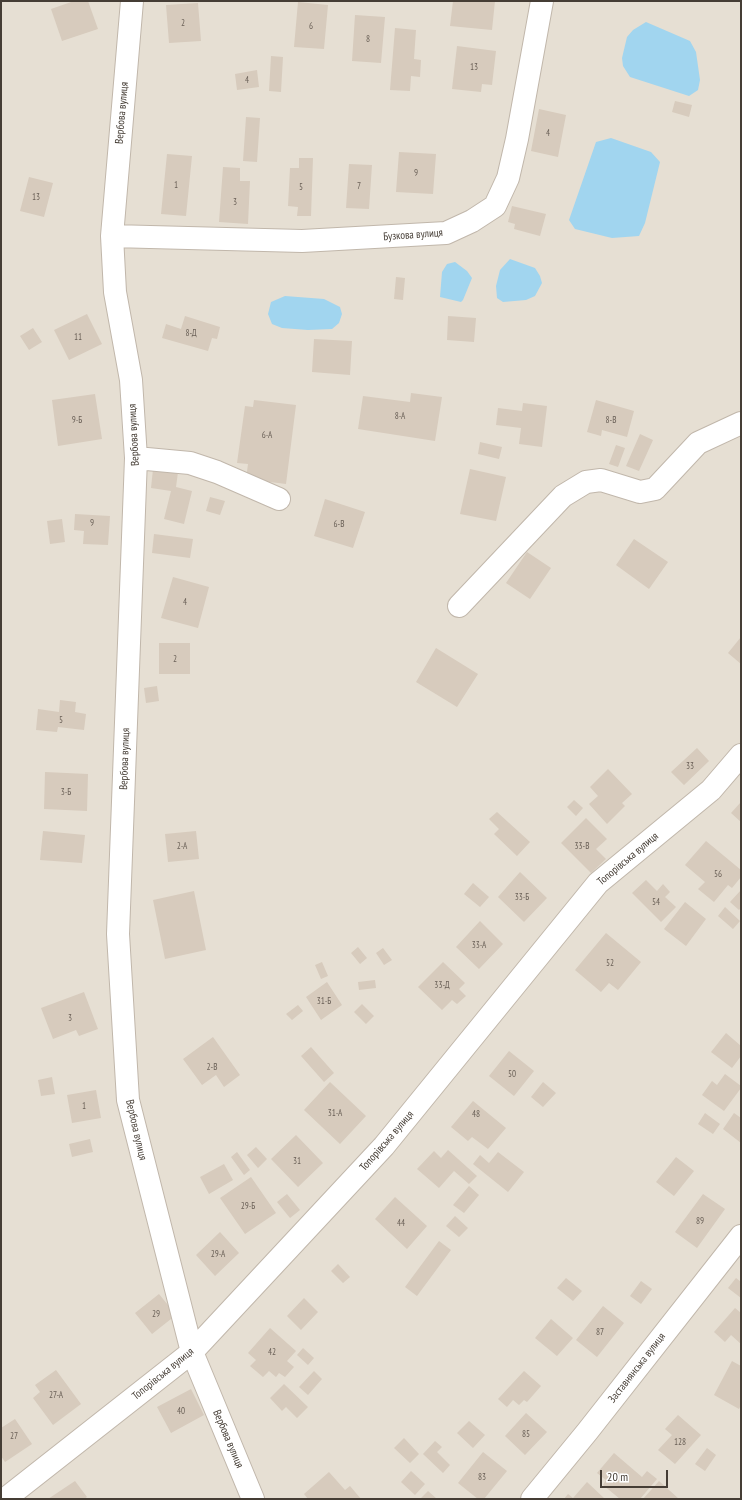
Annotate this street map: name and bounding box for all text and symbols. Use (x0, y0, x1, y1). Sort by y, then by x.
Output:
house number: 2 (181, 18, 185, 28)
house number: 6 (309, 21, 313, 31)
house number: 8 (366, 34, 370, 44)
house number: 13 (470, 62, 478, 72)
house number: 4 (245, 75, 249, 85)
street label: Вербова вулиця (113, 82, 131, 144)
house number: 4 (546, 128, 550, 138)
house number: 9 (414, 168, 418, 178)
house number: 1 (174, 180, 178, 190)
house number: 7 (357, 181, 361, 191)
house number: 5 (299, 182, 303, 192)
house number: 13 (32, 192, 40, 202)
house number: 3 (233, 197, 237, 207)
street label: Бузкова вулиця (383, 226, 443, 244)
house number: 8-Д (185, 328, 197, 338)
house number: 11 (74, 332, 82, 342)
street label: Вербова вулиця (126, 404, 142, 466)
house number: 8-А (395, 411, 405, 421)
house number: 9-Б (72, 415, 82, 425)
house number: 8-В (606, 415, 616, 425)
house number: 6-А (262, 430, 272, 440)
house number: 9 (90, 518, 94, 528)
house number: 6-В (334, 519, 344, 529)
house number: 4 (183, 597, 187, 607)
house number: 2 (173, 654, 177, 664)
house number: 5 (59, 715, 63, 725)
street label: Вербова вулиця (117, 728, 133, 790)
house number: 33 (686, 761, 694, 771)
house number: 3-Б (61, 787, 71, 797)
street label: Топорівська вулиця (595, 830, 661, 888)
house number: 2-А (177, 841, 187, 851)
house number: 33-В (575, 841, 589, 851)
house number: 56 (714, 869, 722, 879)
house number: 33-Б (515, 892, 529, 902)
house number: 54 (652, 897, 660, 907)
house number: 33-А (472, 940, 486, 950)
house number: 52 (606, 958, 614, 968)
house number: 33-Д (434, 980, 450, 990)
house number: 31-Б (317, 996, 331, 1006)
house number: 3 (68, 1013, 72, 1023)
house number: 2-В (207, 1062, 217, 1072)
house number: 50 (508, 1069, 516, 1079)
street label: Вербова вулиця (123, 1098, 149, 1162)
house number: 1 (82, 1101, 86, 1111)
house number: 31-А (328, 1108, 342, 1118)
street label: Топорівська вулиця (357, 1108, 417, 1174)
house number: 48 (472, 1109, 480, 1119)
house number: 31 (293, 1156, 301, 1166)
house number: 29-Б (241, 1201, 255, 1211)
house number: 89 (696, 1216, 704, 1226)
house number: 44 (397, 1218, 405, 1228)
house number: 29-А (211, 1249, 225, 1259)
house number: 29 (152, 1309, 160, 1319)
house number: 87 (596, 1327, 604, 1337)
street label: Заставнянська вулиця (606, 1330, 668, 1406)
street label: Топорівська вулиця (129, 1345, 197, 1403)
house number: 42 (268, 1347, 276, 1357)
house number: 27-А (49, 1390, 63, 1400)
house number: 40 (177, 1406, 185, 1416)
street label: Вербова вулиця (210, 1408, 246, 1470)
house number: 85 (522, 1429, 530, 1439)
house number: 27 (10, 1431, 18, 1441)
house number: 128 (674, 1437, 686, 1447)
scale bar (602, 1462, 670, 1488)
text: 20 m (607, 1469, 628, 1484)
house number: 83 (478, 1472, 486, 1482)

